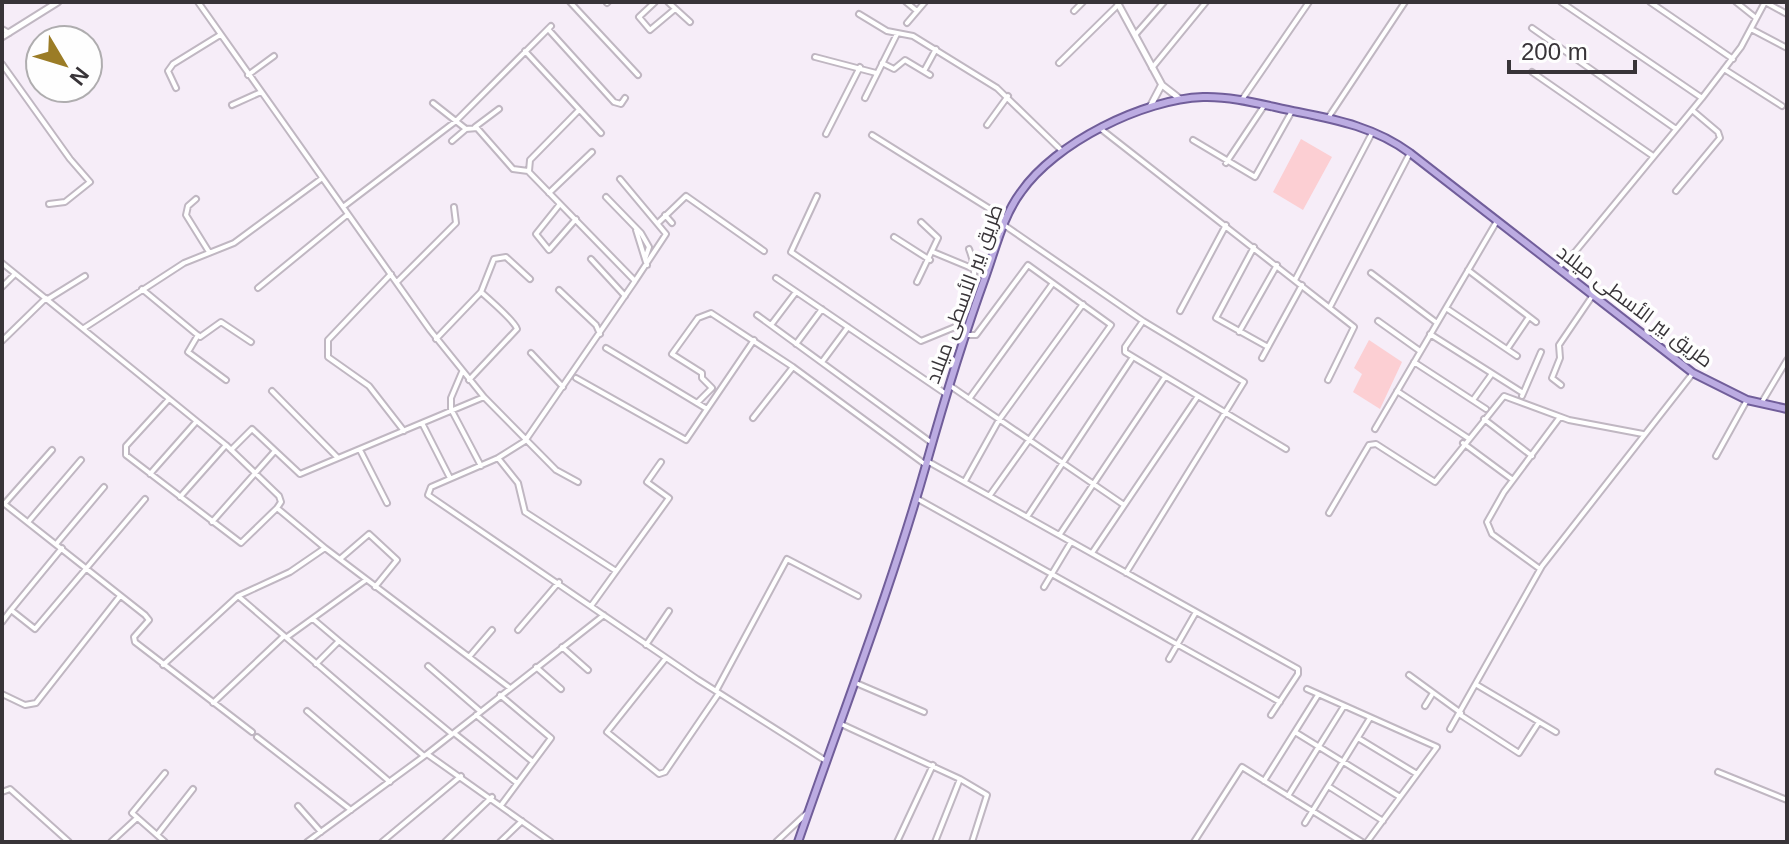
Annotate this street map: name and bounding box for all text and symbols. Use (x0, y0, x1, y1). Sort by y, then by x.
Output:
north arrow (24, 24, 104, 104)
scale bar (1509, 24, 1635, 74)
text: 200 m (1521, 38, 1588, 65)
text: N (65, 62, 94, 90)
street label: طريق بير الأسطى ميلاد (921, 202, 1009, 387)
street label: طريق بير الأسطى ميلاد (1552, 240, 1717, 373)

